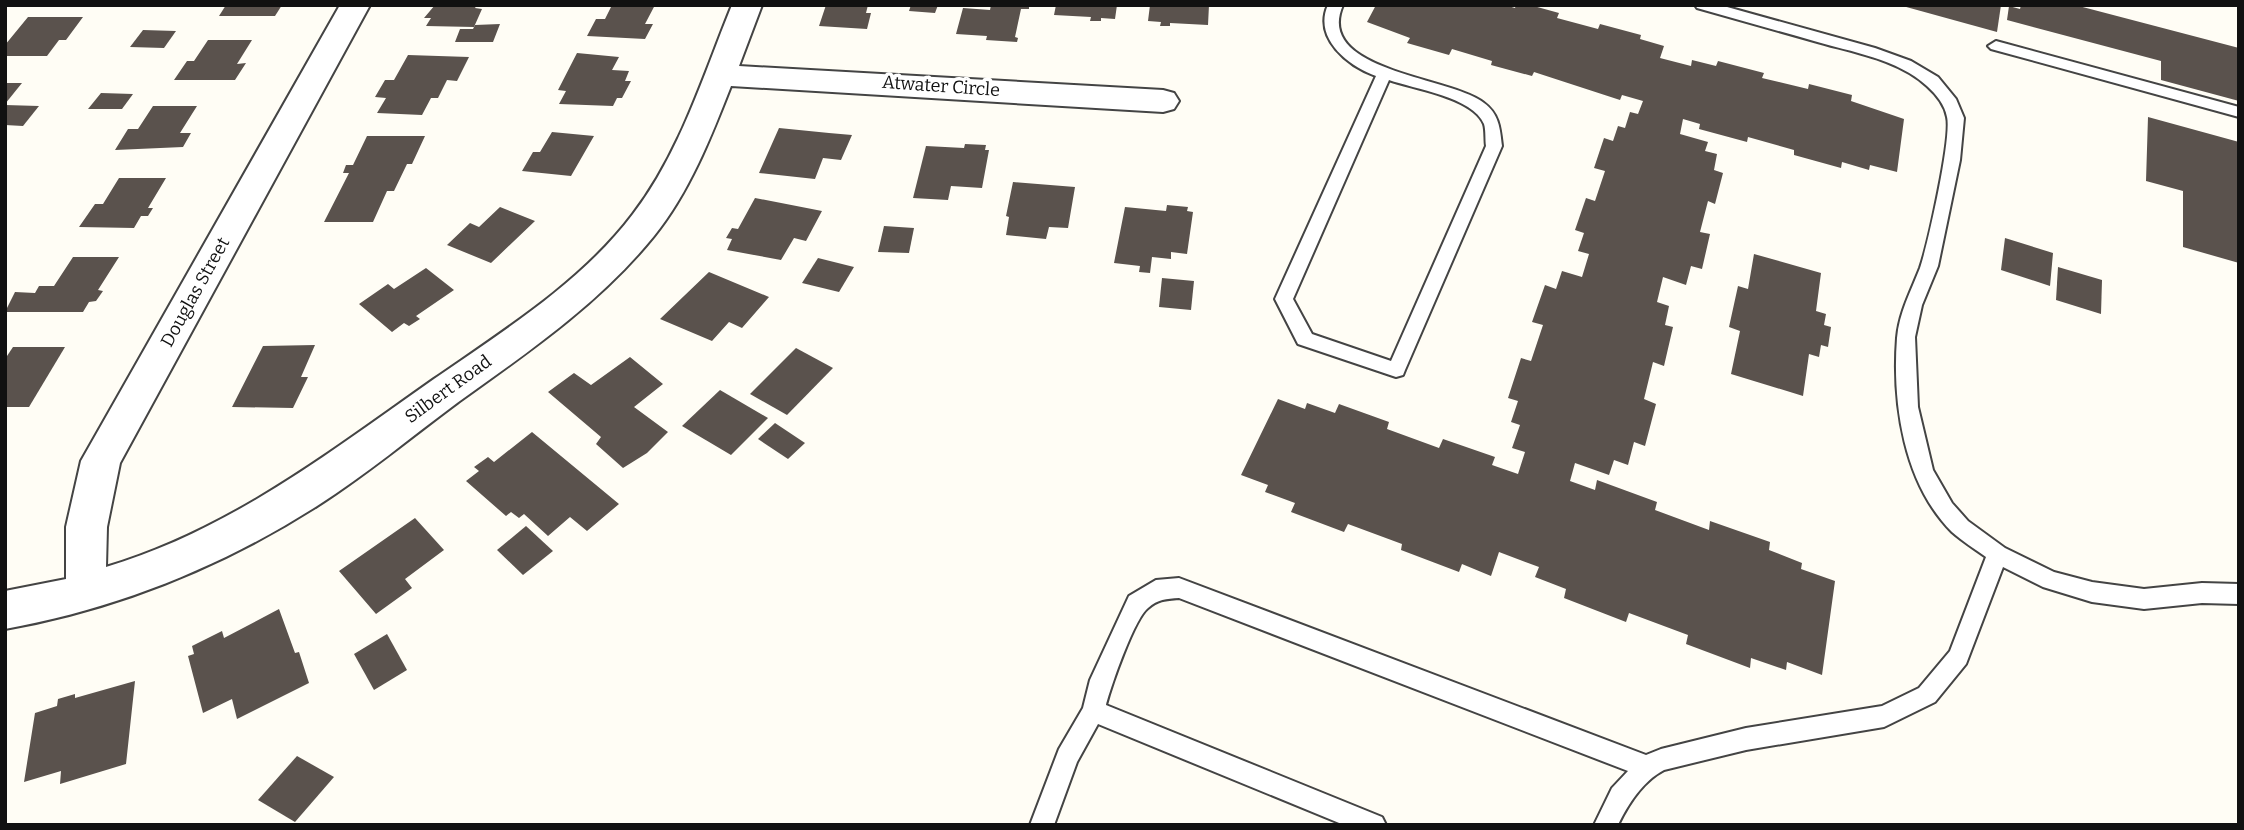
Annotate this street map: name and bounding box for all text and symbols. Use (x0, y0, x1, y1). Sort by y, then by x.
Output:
street label: Atwater Circle (881, 71, 1001, 101)
street label: Douglas Street (156, 233, 234, 351)
street label: Silbert Road (400, 350, 496, 428)

